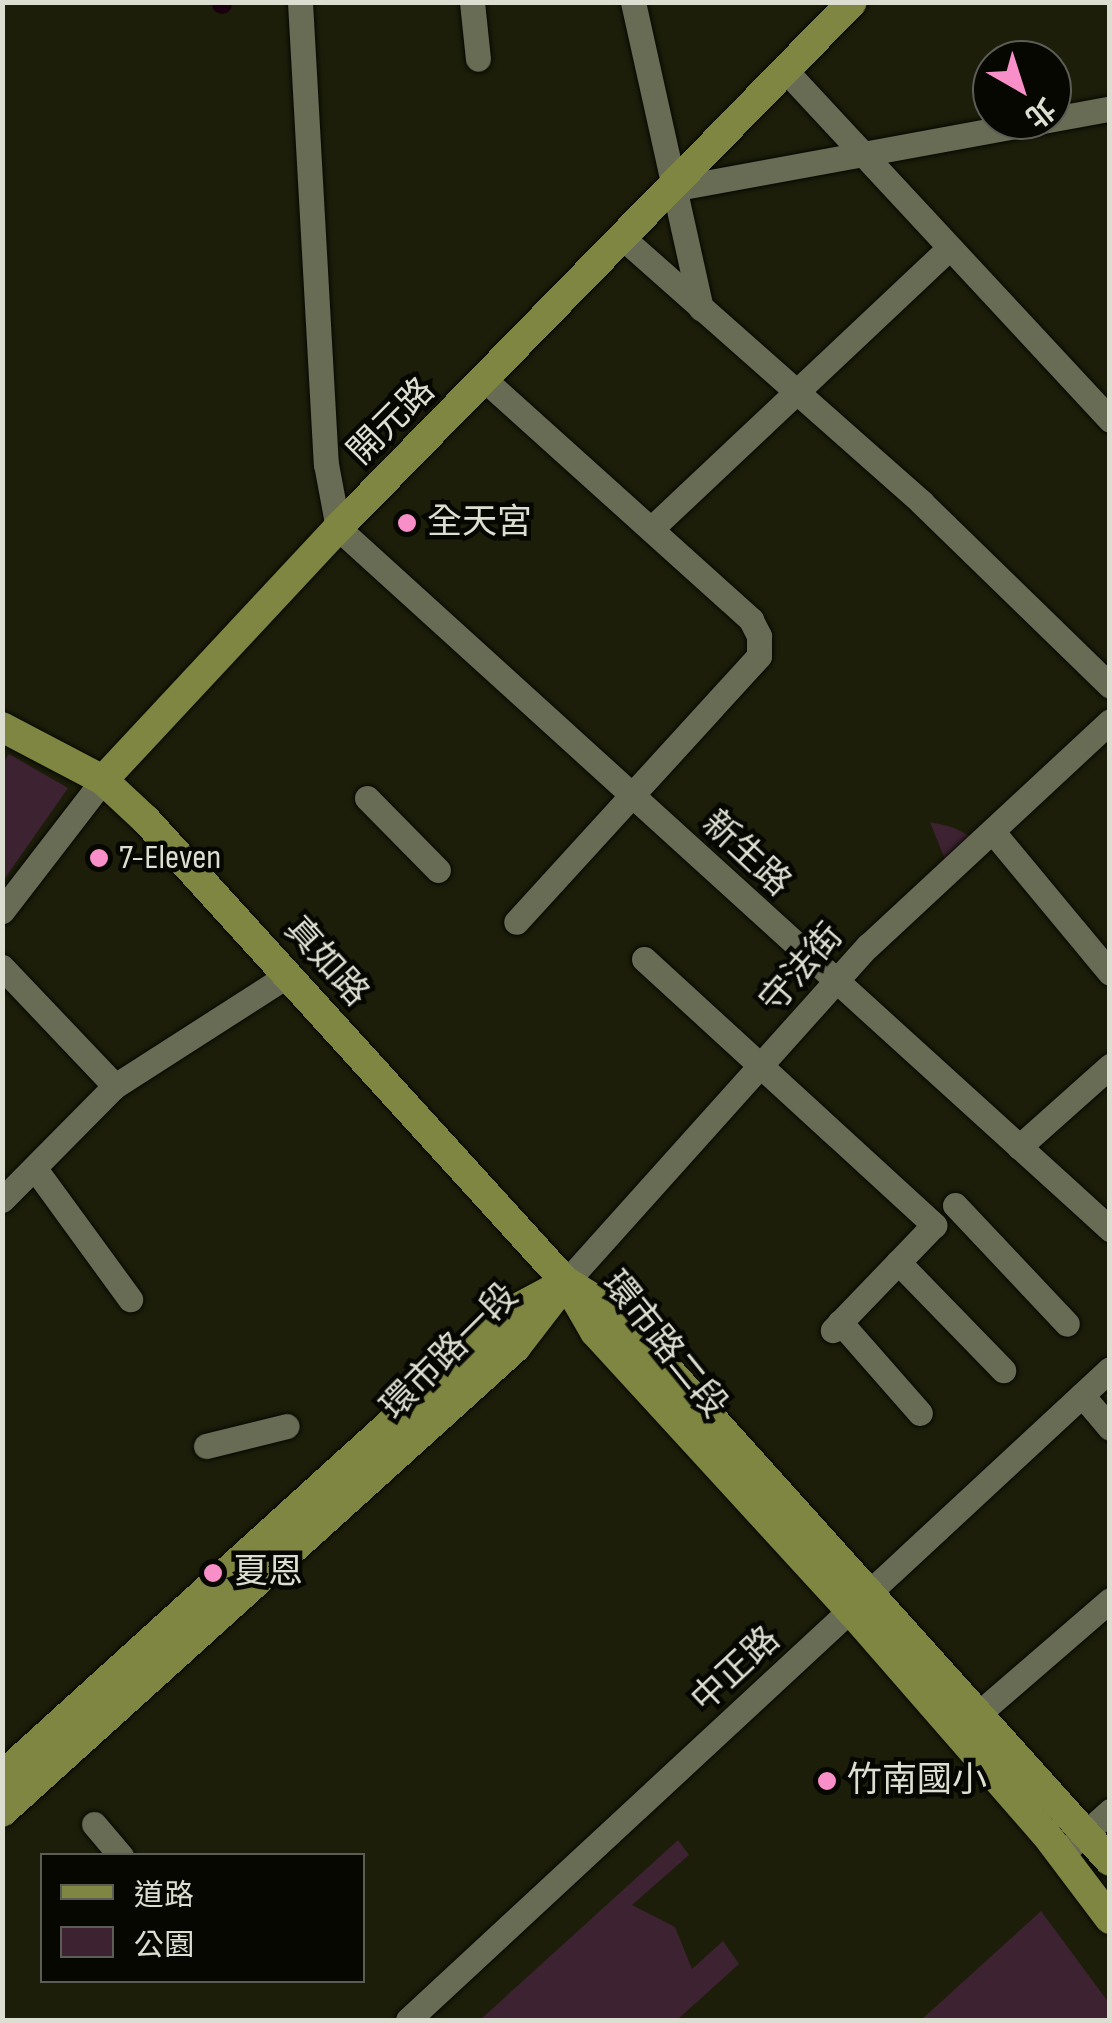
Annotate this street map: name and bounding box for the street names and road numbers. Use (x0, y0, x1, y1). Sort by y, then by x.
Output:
street label: 開元路 (340, 370, 444, 474)
street label: 新生路 (693, 803, 799, 905)
street label: 真如路 (275, 909, 377, 1015)
street label: 守法街 (752, 916, 852, 1022)
street label: 環市路二段 (593, 1264, 735, 1426)
street label: 環市路一段 (373, 1275, 527, 1429)
street label: 中正路 (683, 1619, 789, 1721)

